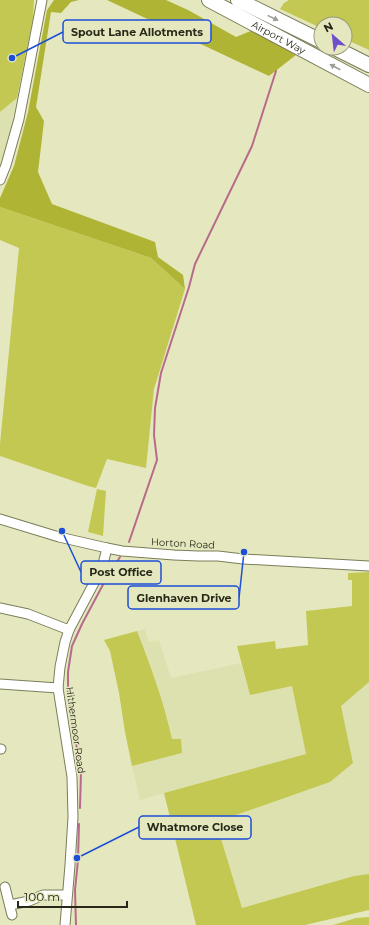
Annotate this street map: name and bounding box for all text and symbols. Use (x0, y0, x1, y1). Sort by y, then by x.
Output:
one-way arrow (267, 14, 279, 21)
north arrow (313, 16, 353, 56)
street label: Airport Way (249, 18, 308, 57)
text: N (321, 19, 336, 35)
callout: Spout Lane Allotments (63, 20, 211, 43)
text: Spout Lane Allotments (71, 25, 203, 39)
one-way arrow (329, 63, 340, 70)
street label: Horton Road (151, 535, 215, 552)
callout: Post Office (81, 561, 161, 584)
text: Post Office (89, 565, 153, 579)
callout: Glenhaven Drive (128, 586, 239, 609)
text: Glenhaven Drive (136, 591, 232, 605)
street label: Hithermoor Road (63, 686, 88, 774)
callout: Whatmore Close (139, 816, 251, 839)
text: Whatmore Close (147, 820, 243, 834)
scale bar (18, 883, 127, 909)
text: 100 m (24, 889, 60, 904)

